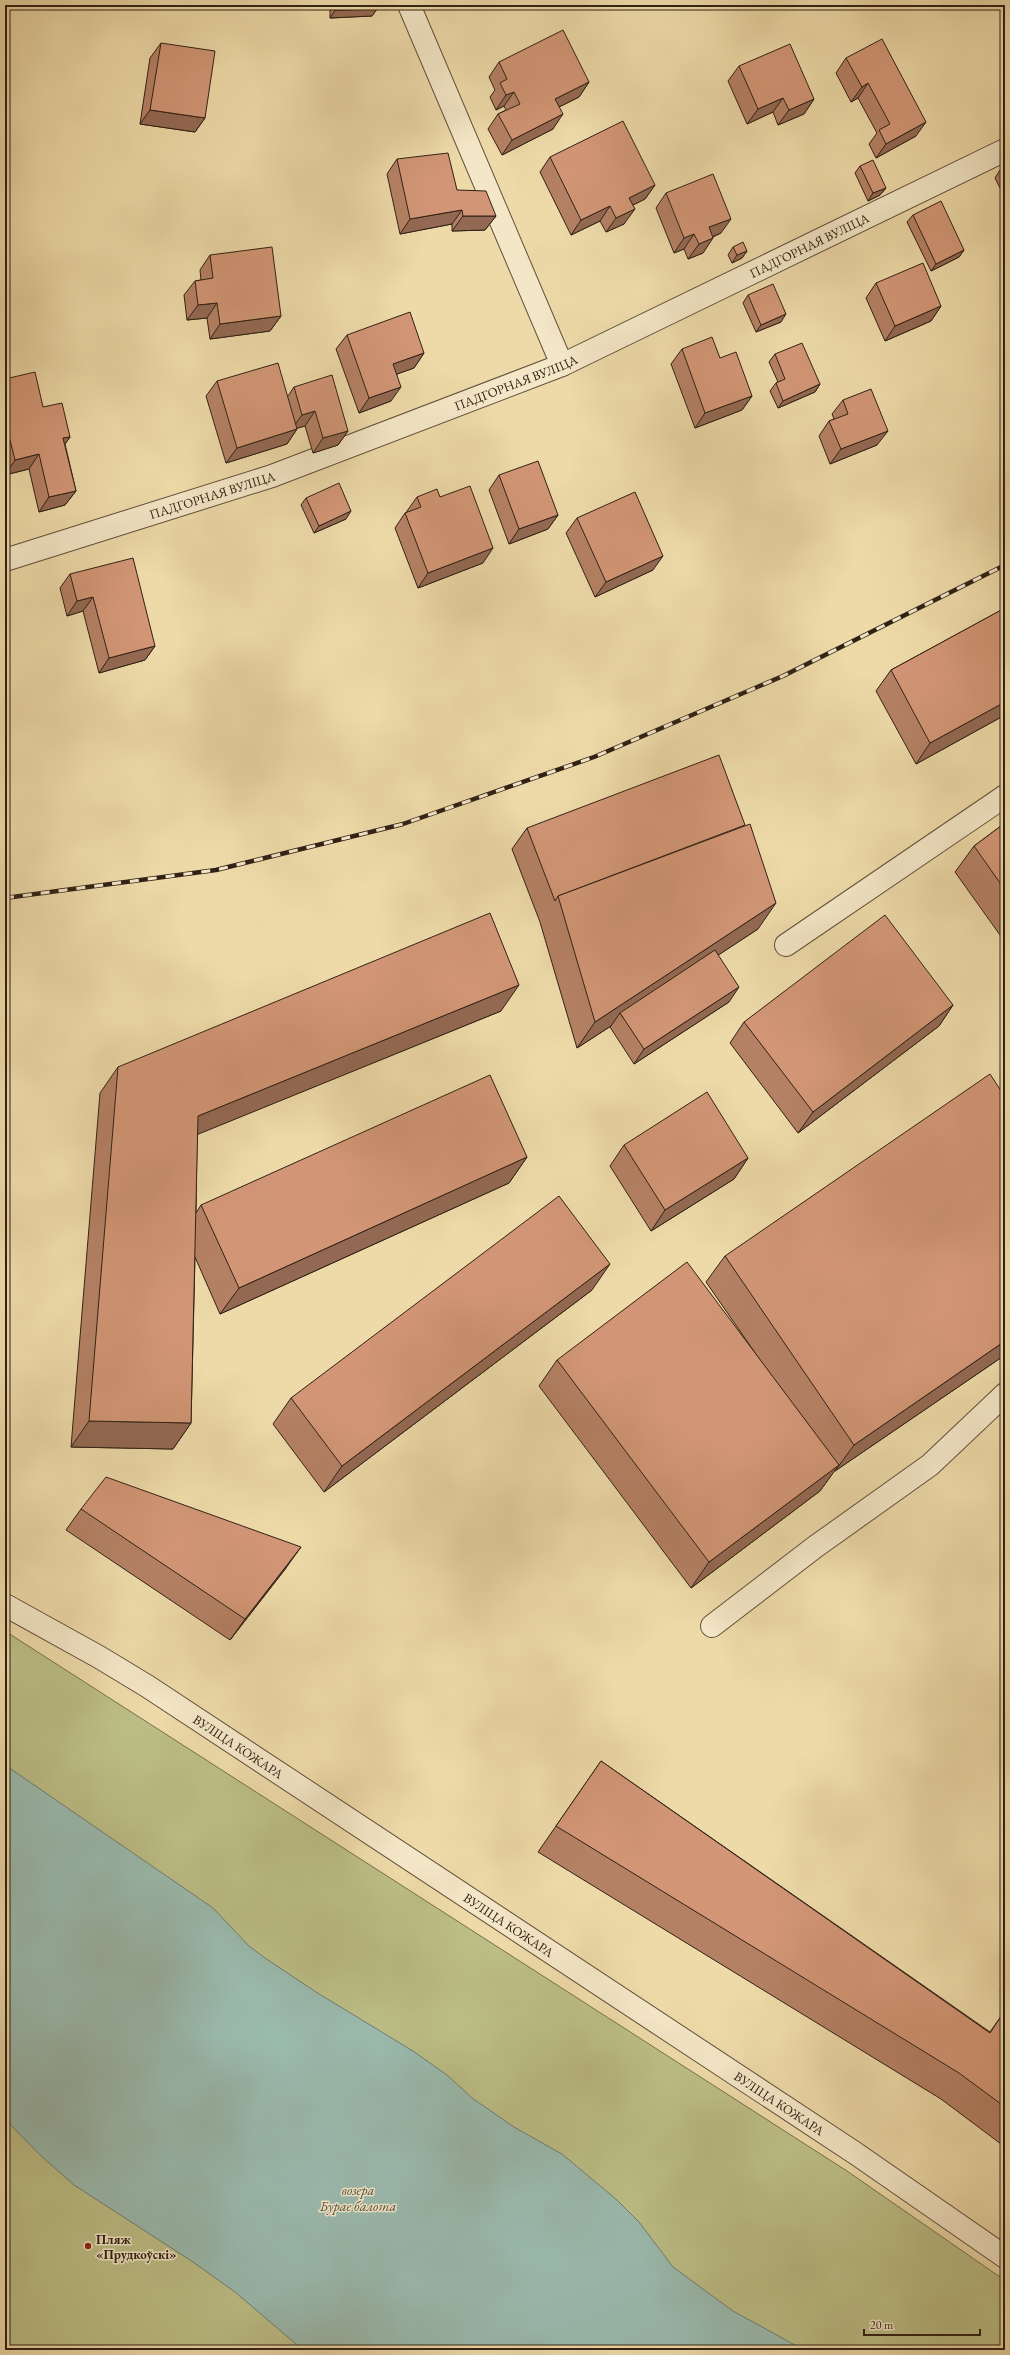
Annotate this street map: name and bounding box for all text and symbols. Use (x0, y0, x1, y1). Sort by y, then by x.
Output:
street label: ПАДГОРНАЯ ВУЛІЦА (747, 209, 873, 282)
street label: ПАДГОРНАЯ ВУЛІЦА (452, 350, 581, 414)
street label: ПАДГОРНАЯ ВУЛІЦА (147, 467, 278, 523)
street label: ВУЛІЦА КОЖАРА (190, 1711, 287, 1783)
street label: ВУЛІЦА КОЖАРА (460, 1889, 558, 1962)
street label: ВУЛІЦА КОЖАРА (731, 2068, 828, 2140)
water label: возера Бурае балота (319, 2181, 396, 2215)
place label: Пляж «Прудкоўскі» (96, 2231, 177, 2263)
marker: Пляж «Прудкоўскі» (83, 2241, 93, 2251)
scale bar (864, 2311, 980, 2337)
text: 20 m (870, 2317, 894, 2333)

